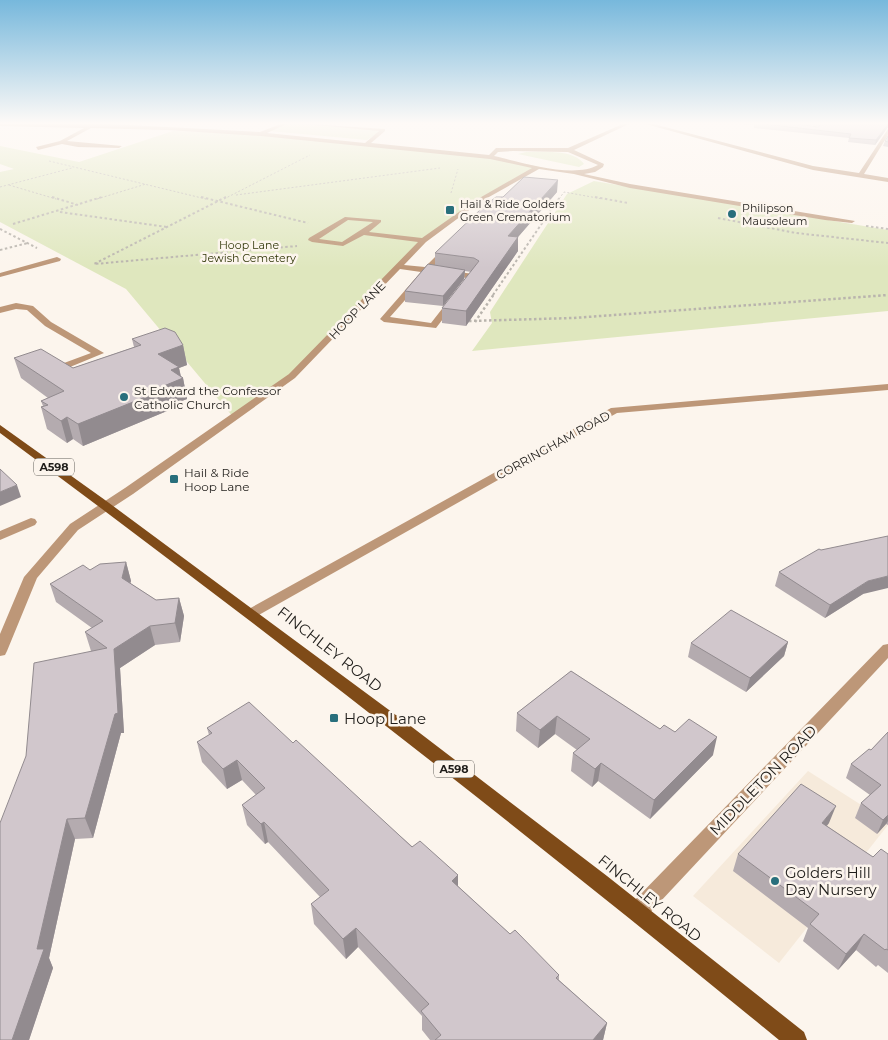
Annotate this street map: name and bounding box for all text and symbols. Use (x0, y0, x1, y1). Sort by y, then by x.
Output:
place label: Hail & Ride Golders Green Crematorium (460, 197, 571, 224)
place label: Philipson Mausoleum (742, 201, 807, 228)
marker: Hail & Ride Golders Green Crematorium (444, 204, 456, 216)
marker: Philipson Mausoleum (726, 208, 738, 220)
park label: Hoop Lane Jewish Cemetery (201, 238, 296, 265)
street label: HOOP LANE (326, 278, 388, 342)
place label: St Edward the Confessor Catholic Church (134, 383, 281, 412)
marker: St Edward the Confessor Catholic Church (118, 391, 130, 403)
street label: CORRINGHAM ROAD (493, 407, 613, 483)
road number: A598 (34, 458, 74, 476)
place label: Hail & Ride Hoop Lane (184, 465, 250, 494)
marker: Hail & Ride Hoop Lane (168, 473, 180, 485)
street label: FINCHLEY ROAD (274, 602, 386, 696)
place label: Hoop Lane (344, 709, 426, 728)
marker: Hoop Lane (328, 712, 340, 724)
street label: MIDDLETON ROAD (705, 721, 821, 839)
road number: A598 (434, 761, 474, 778)
street label: FINCHLEY ROAD (594, 850, 706, 946)
place label: Golders Hill Day Nursery (785, 863, 878, 899)
marker: Golders Hill Day Nursery (769, 875, 781, 887)

